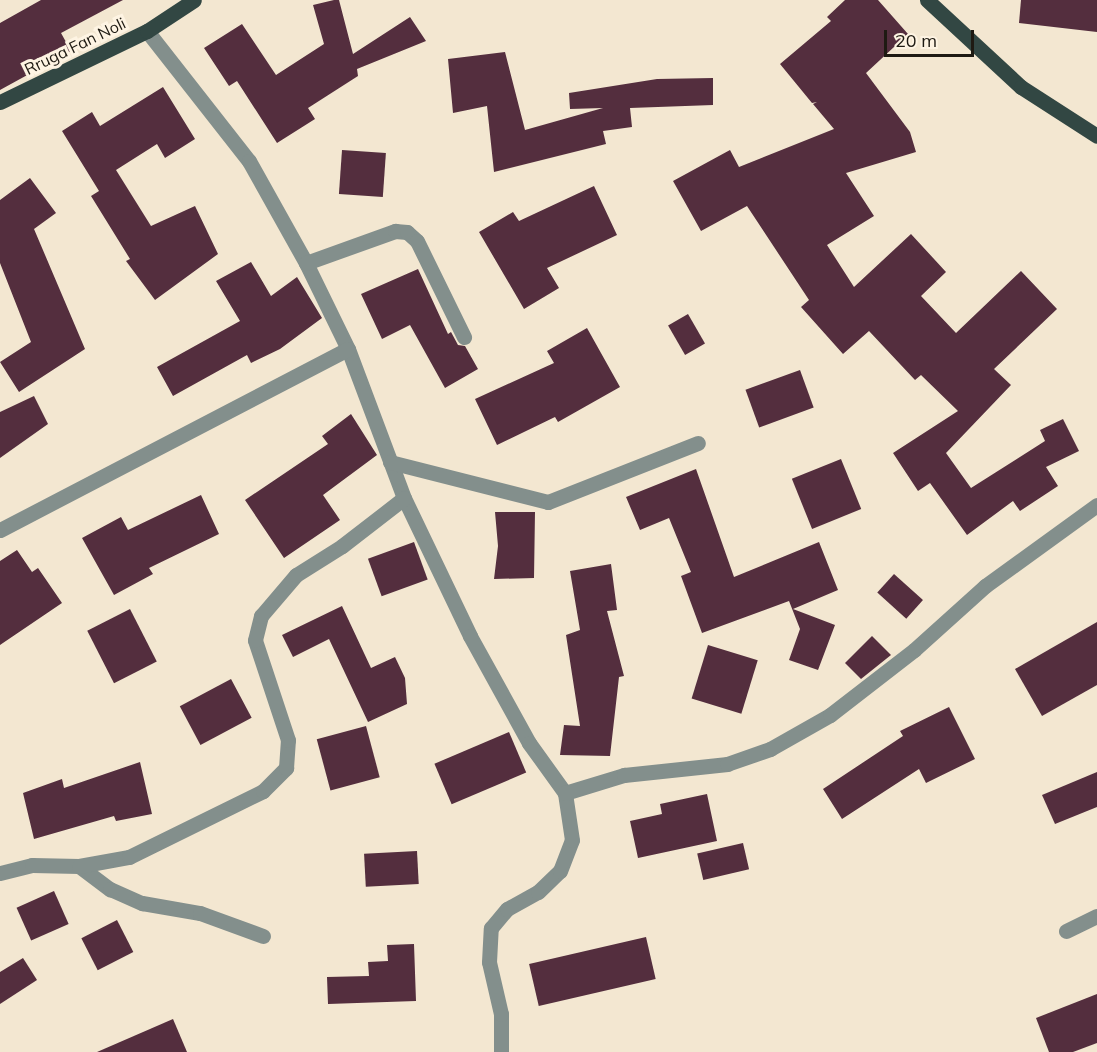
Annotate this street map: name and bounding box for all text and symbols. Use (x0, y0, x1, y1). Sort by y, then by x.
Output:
street label: Rruga Fan Noli (21, 13, 129, 79)
scale bar (887, 18, 977, 56)
text: 20 m (895, 29, 937, 52)

